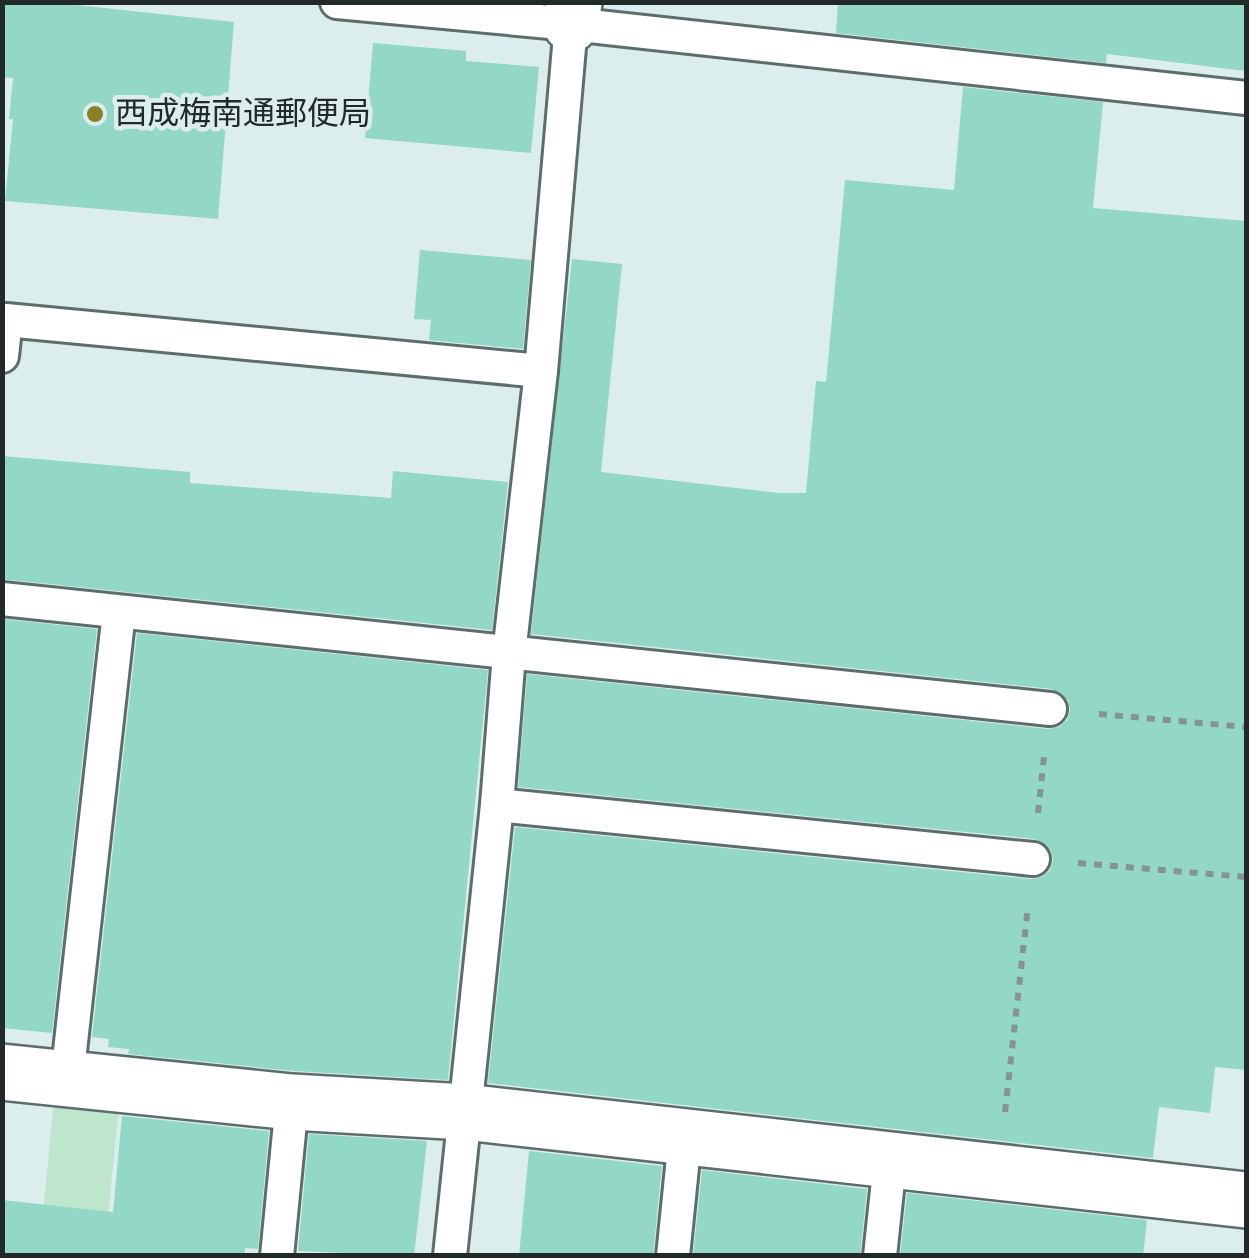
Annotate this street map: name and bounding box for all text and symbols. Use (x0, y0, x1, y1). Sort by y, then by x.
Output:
place label: 西成梅南通郵便局 (115, 91, 371, 137)
marker: 西成梅南通郵便局 (84, 103, 106, 125)

